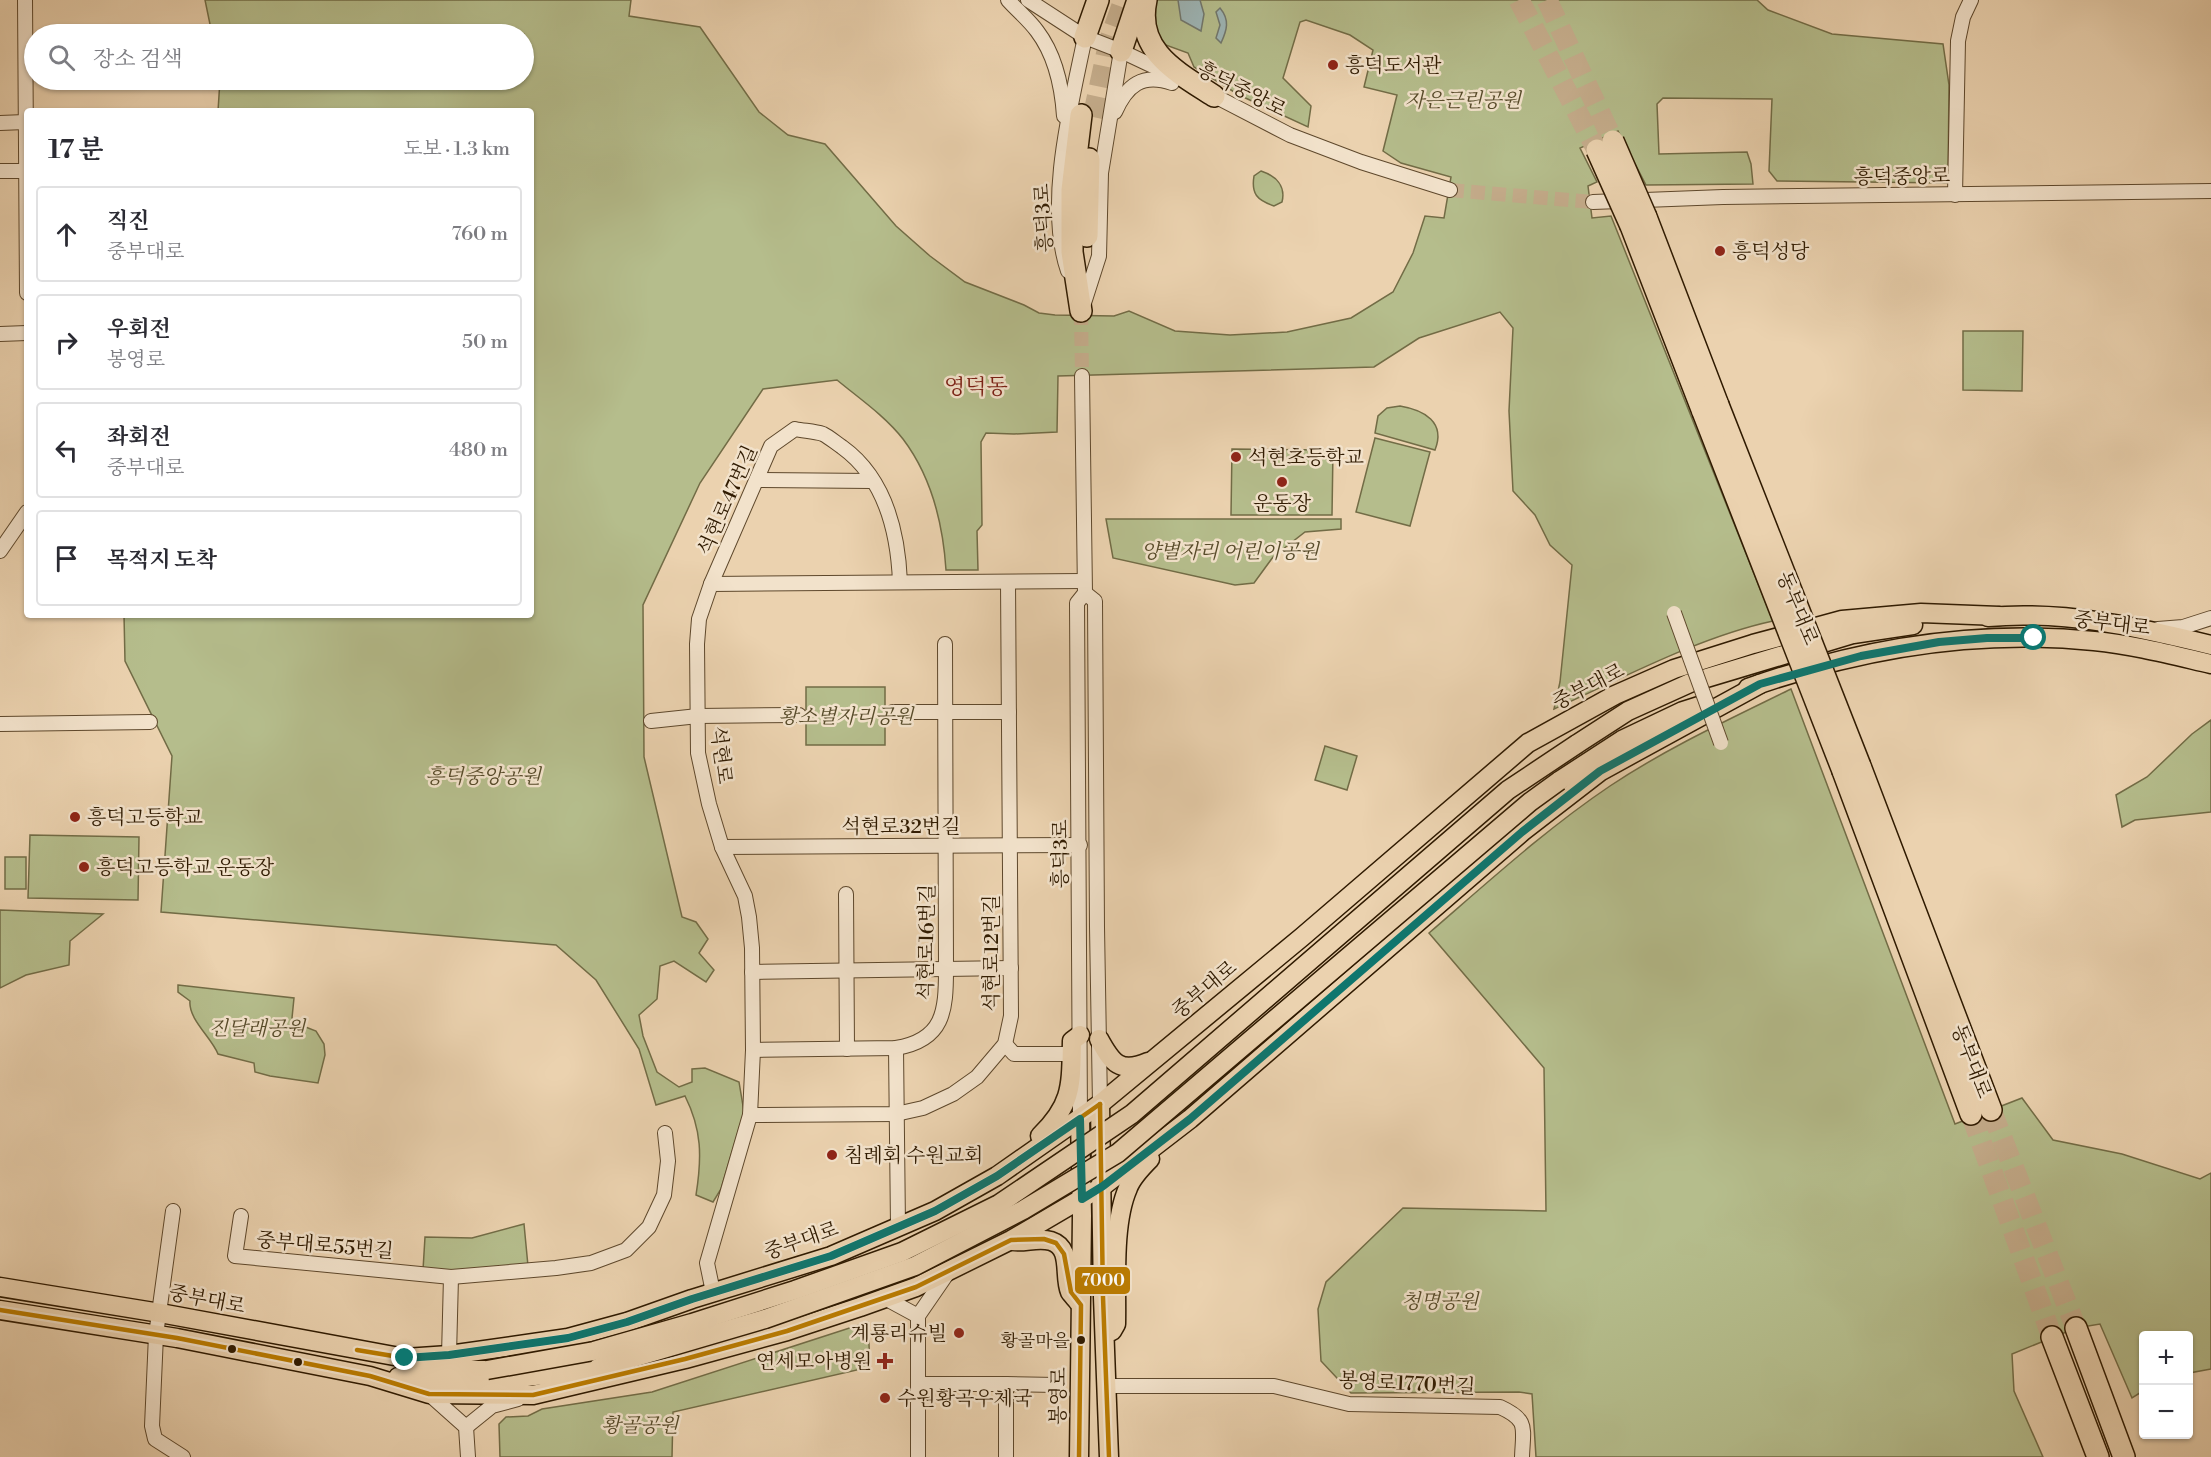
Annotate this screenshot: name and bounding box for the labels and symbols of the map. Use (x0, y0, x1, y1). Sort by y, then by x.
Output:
place label: 흥덕도서관 (1345, 54, 1442, 79)
street label: 흥덕중앙로 (1193, 57, 1290, 123)
marker: 흥덕도서관 (1326, 58, 1340, 72)
park label: 자은근린공원 (1405, 89, 1523, 114)
street label: 흥덕중앙로 (1854, 164, 1951, 191)
street label: 흥덕3로 (1030, 183, 1059, 253)
place label: 흥덕성당 (1732, 240, 1810, 265)
marker: 흥덕성당 (1713, 244, 1727, 258)
district label: 영덕동 (944, 374, 1008, 401)
street label: 석현로47번길 (693, 442, 764, 559)
place label: 석현초등학교 (1248, 446, 1365, 471)
marker: 석현초등학교 (1229, 450, 1243, 464)
marker: 운동장 (1275, 475, 1289, 489)
place label: 운동장 (1253, 492, 1312, 517)
park label: 양별자리 어린이공원 (1141, 540, 1321, 565)
street label: 동부대로 (1771, 568, 1823, 649)
street label: 중부대로 (2072, 607, 2152, 642)
route start (2020, 624, 2046, 650)
street label: 중부대로 (1549, 659, 1629, 716)
park label: 황소별자리공원 (778, 705, 915, 730)
street label: 석현로 (705, 725, 736, 785)
park label: 흥덕중앙공원 (425, 765, 543, 790)
place label: 흥덕고등학교 (87, 806, 204, 831)
marker: 흥덕고등학교 (68, 810, 82, 824)
street label: 석현로32번길 (841, 815, 961, 840)
street label: 흥덕3로 (1049, 820, 1074, 889)
place label: 흥덕고등학교 운동장 (96, 856, 275, 881)
marker: 흥덕고등학교 운동장 (77, 860, 91, 874)
street label: 석현로16번길 (914, 884, 941, 1001)
street label: 석현로12번길 (980, 894, 1005, 1012)
street label: 중부대로 (1167, 956, 1243, 1025)
park label: 진달래공원 (209, 1017, 307, 1042)
street label: 동부대로 (1945, 1021, 1996, 1102)
place label: 침례회 수원교회 (844, 1144, 983, 1169)
marker: 침례회 수원교회 (825, 1148, 839, 1162)
street label: 중부대로 (761, 1217, 842, 1266)
street label: 중부대로55번길 (255, 1228, 395, 1265)
line badge: 7000 (1074, 1266, 1131, 1295)
text: 7000 (1081, 1271, 1125, 1291)
street label: 중부대로 (166, 1281, 247, 1320)
park label: 청명공원 (1401, 1290, 1480, 1315)
place label: 계룡리슈빌 (850, 1322, 947, 1347)
marker: 계룡리슈빌 (952, 1326, 966, 1340)
place label: 황골마을 (1000, 1330, 1071, 1353)
marker: 황골마을 (1075, 1334, 1087, 1346)
unlabelled marker (226, 1343, 238, 1355)
route end (391, 1344, 417, 1370)
place label: 연세모아병원 (756, 1350, 872, 1375)
marker: 연세모아병원 (876, 1352, 894, 1370)
unlabelled marker (292, 1356, 304, 1368)
street label: 봉영로 (1046, 1367, 1073, 1425)
street label: 봉영로1770번길 (1338, 1368, 1476, 1401)
place label: 수원황곡우체국 (897, 1387, 1032, 1412)
marker: 수원황곡우체국 (878, 1391, 892, 1405)
park label: 황골공원 (601, 1414, 680, 1439)

